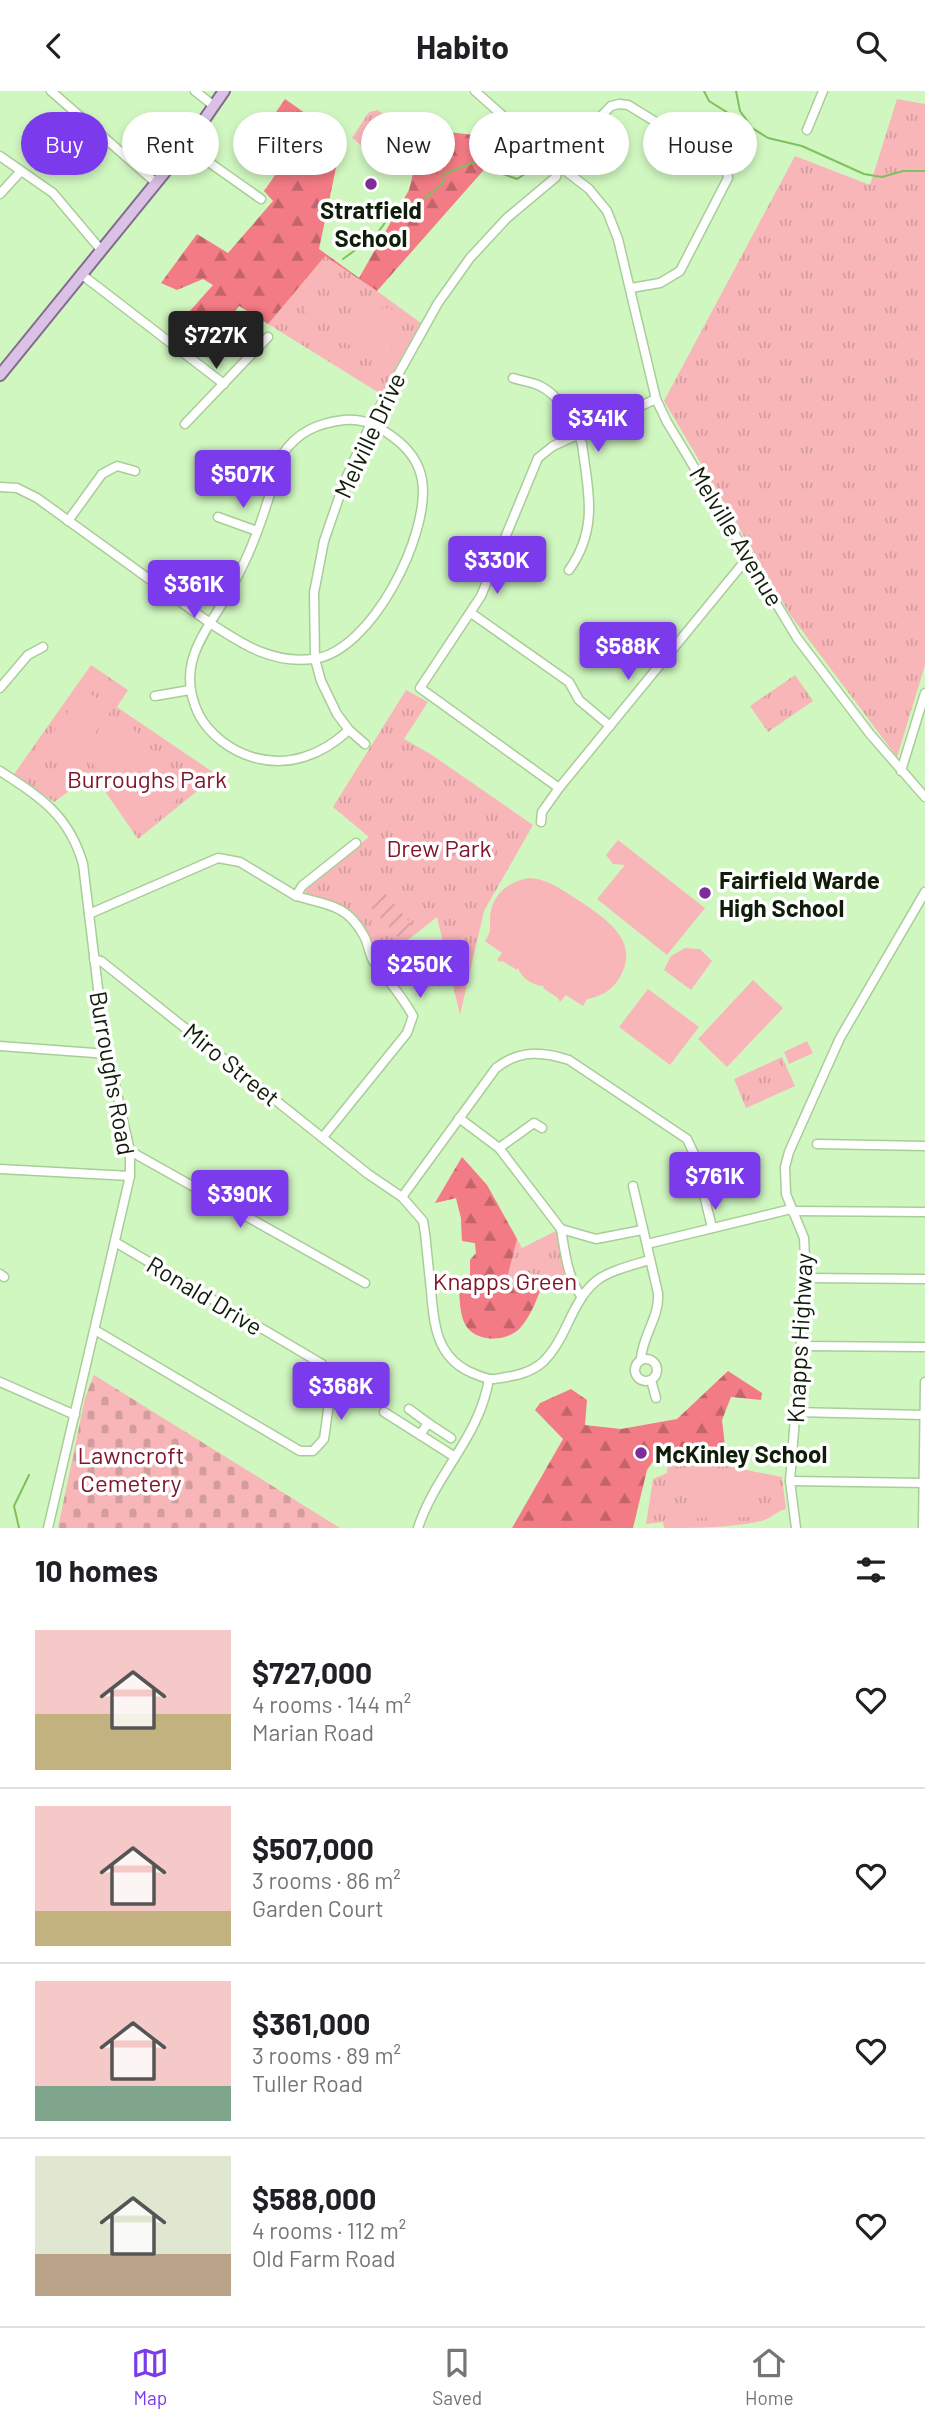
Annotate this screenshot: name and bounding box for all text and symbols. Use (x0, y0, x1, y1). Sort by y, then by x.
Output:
icon: back (35, 27, 73, 65)
text: Habito (416, 27, 509, 65)
icon: search (852, 27, 890, 65)
chip: Buy (21, 112, 108, 175)
chip: Rent (122, 112, 219, 175)
chip: Filters (233, 112, 347, 175)
chip: New (361, 112, 455, 175)
chip: Apartment (469, 112, 629, 175)
chip: House (643, 112, 757, 175)
marker: Stratfield School (363, 176, 379, 192)
place label: Stratfield School (320, 195, 422, 252)
pin: $727K (167, 311, 265, 371)
text: $727K (184, 320, 248, 348)
street label: Melville Drive (327, 368, 411, 502)
pin: $341K (549, 395, 647, 454)
text: $341K (568, 403, 628, 431)
pin: $507K (194, 451, 292, 510)
text: $507K (211, 459, 275, 487)
street label: Melville Avenue (684, 461, 790, 611)
pin: $330K (448, 537, 546, 596)
text: $330K (464, 545, 530, 573)
pin: $361K (145, 561, 243, 620)
text: $361K (164, 569, 224, 597)
pin: $588K (579, 623, 677, 682)
text: $588K (596, 631, 660, 659)
park label: Burroughs Park (67, 764, 227, 793)
park label: Drew Park (386, 833, 492, 862)
place label: Fairfield Warde High School (719, 865, 880, 922)
marker: Fairfield Warde High School (697, 885, 713, 901)
pin: $250K (371, 941, 469, 1000)
text: $250K (387, 949, 453, 977)
street label: Burroughs Road (84, 989, 142, 1157)
street label: Miro Street (178, 1016, 286, 1112)
pin: $761K (666, 1153, 764, 1212)
text: $761K (685, 1161, 745, 1189)
pin: $390K (191, 1171, 289, 1230)
text: $390K (207, 1179, 273, 1207)
street label: Ronald Drive (142, 1249, 268, 1341)
street label: Knapps Highway (780, 1252, 818, 1424)
park label: Knapps Green (433, 1266, 577, 1295)
pin: $368K (292, 1363, 390, 1422)
text: $368K (309, 1371, 373, 1399)
place label: McKinley School (655, 1439, 827, 1468)
park label: Lawncroft Cemetery (77, 1440, 185, 1497)
marker: McKinley School (633, 1445, 649, 1461)
icon: filters (852, 1551, 890, 1589)
text: 10 homes (35, 1552, 158, 1588)
text: $727,000 (252, 1654, 372, 1690)
icon: home (91, 1658, 175, 1742)
icon: heart (852, 1681, 890, 1719)
text: 4 rooms · 144 m² (252, 1690, 411, 1718)
text: Marian Road (252, 1718, 374, 1746)
text: $507,000 (252, 1830, 374, 1866)
icon: home (91, 1834, 175, 1918)
icon: heart (852, 1857, 890, 1895)
text: 3 rooms · 86 m² (252, 1866, 401, 1894)
text: Garden Court (252, 1894, 384, 1922)
text: $361,000 (252, 2005, 370, 2041)
icon: home (91, 2009, 175, 2093)
icon: heart (852, 2032, 890, 2070)
text: 3 rooms · 89 m² (252, 2041, 401, 2069)
text: Tuller Road (252, 2069, 363, 2097)
text: $588,000 (252, 2180, 376, 2216)
icon: home (91, 2184, 175, 2268)
icon: heart (852, 2207, 890, 2245)
text: 4 rooms · 112 m² (252, 2216, 406, 2244)
text: Old Farm Road (252, 2244, 396, 2272)
tab: Map (131, 2344, 169, 2409)
tab: Saved (432, 2344, 482, 2409)
tab: Home (745, 2344, 794, 2409)

